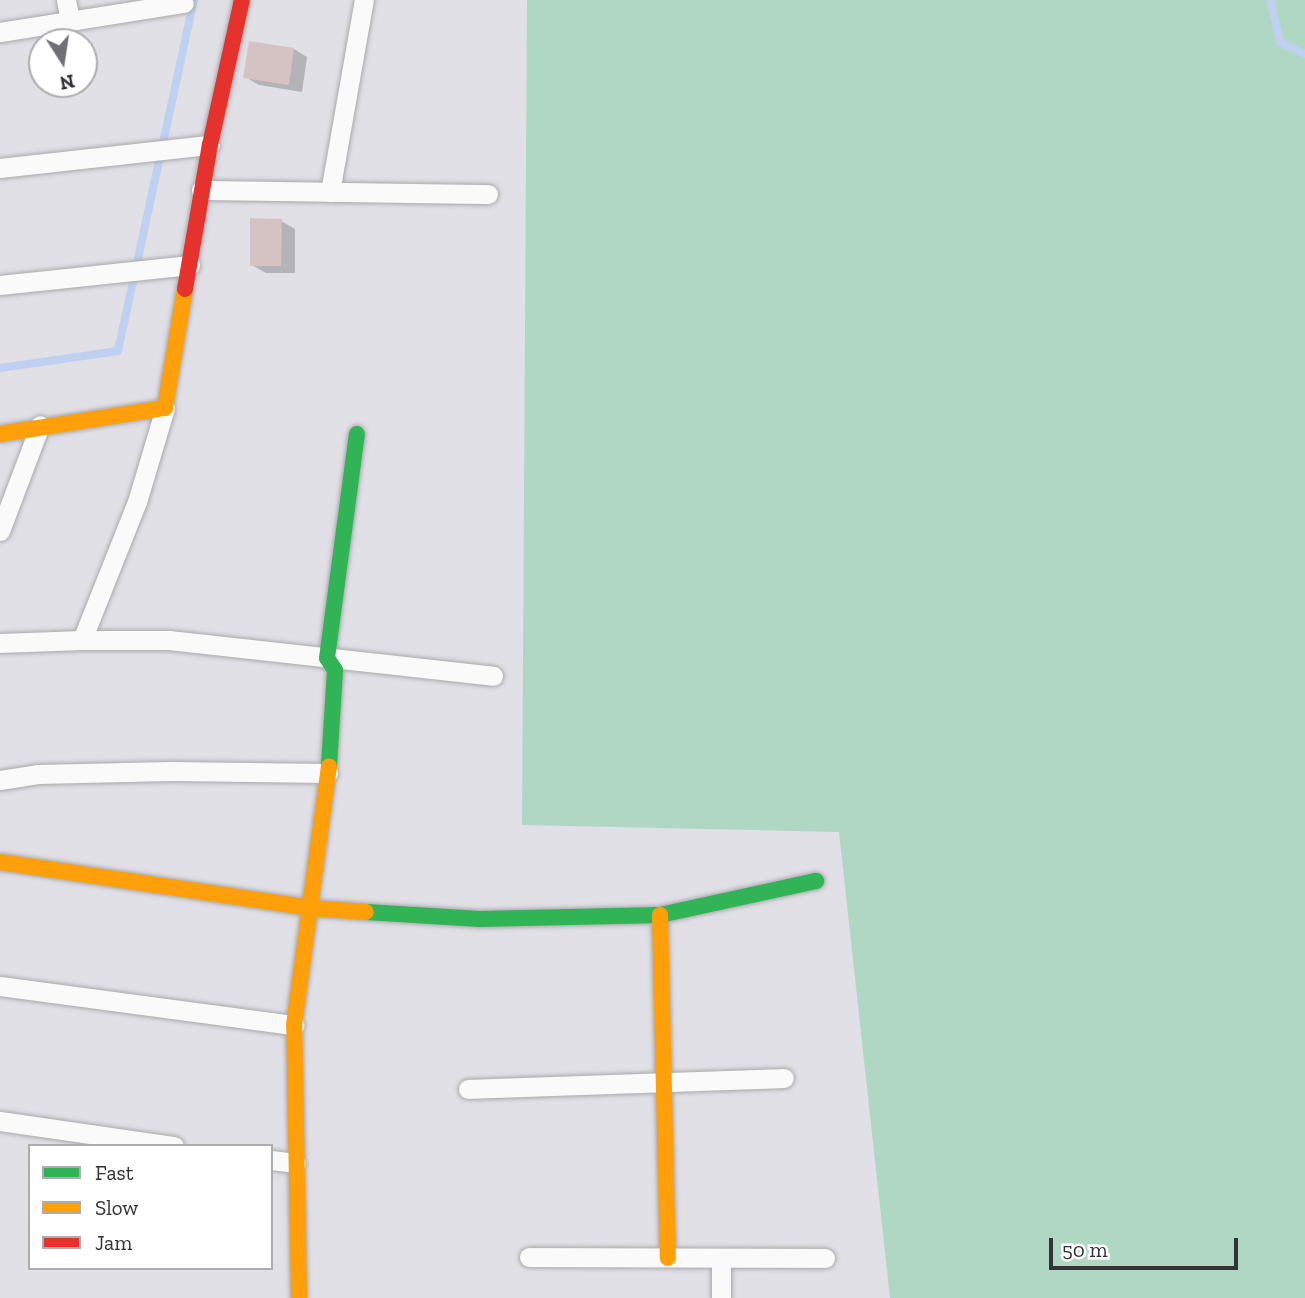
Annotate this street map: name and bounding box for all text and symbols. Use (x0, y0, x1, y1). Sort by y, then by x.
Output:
north arrow (28, 28, 98, 98)
text: N (58, 69, 77, 95)
legend (28, 1144, 273, 1270)
text: Fast (95, 1160, 134, 1185)
text: Slow (95, 1195, 138, 1220)
scale bar (1053, 1224, 1242, 1268)
text: Jam (95, 1230, 132, 1255)
text: 50 m (1062, 1237, 1108, 1262)

